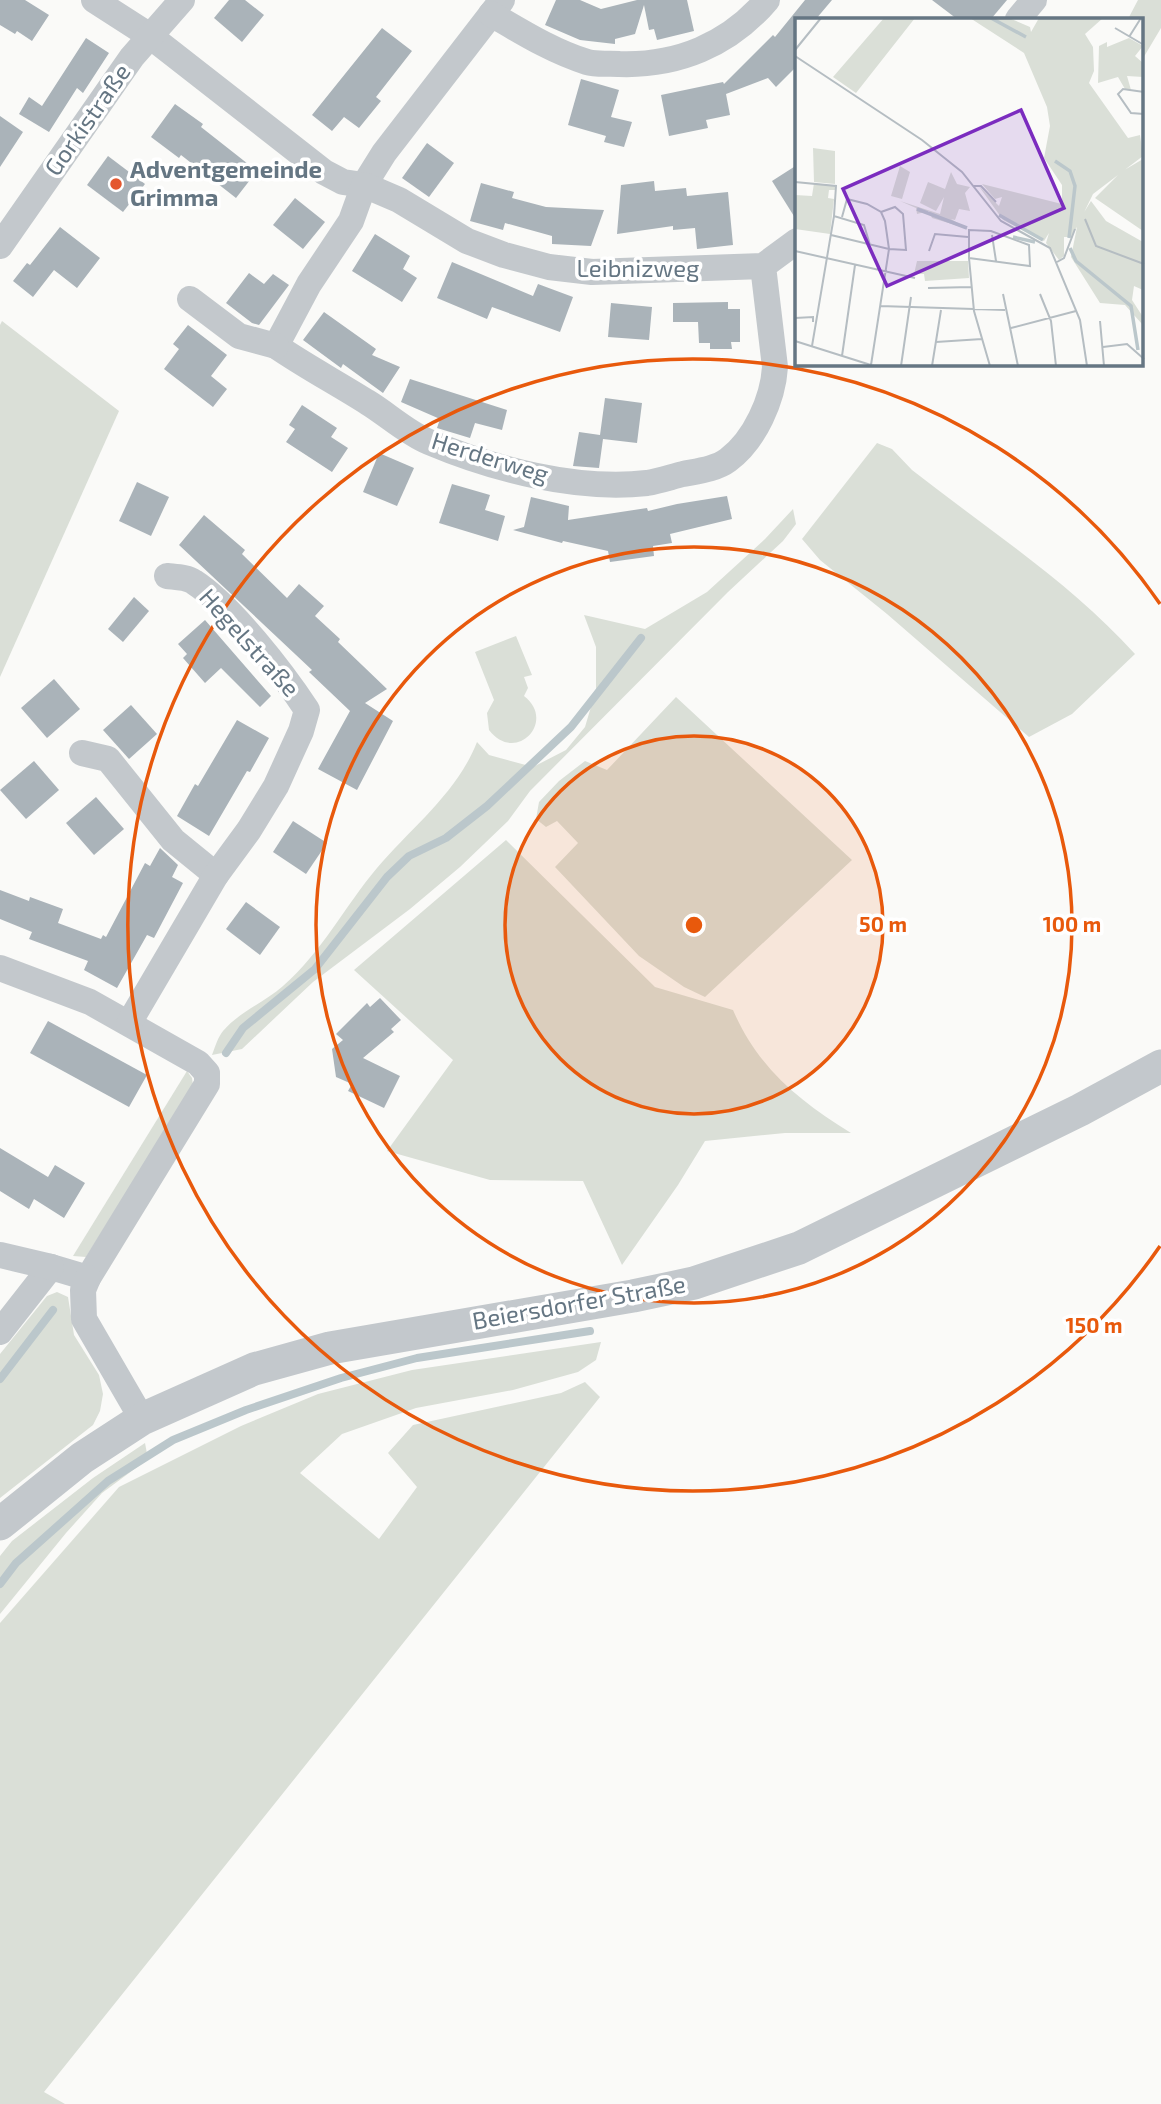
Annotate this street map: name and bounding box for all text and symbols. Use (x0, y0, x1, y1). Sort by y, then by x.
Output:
inset map (795, 18, 1144, 366)
street label: Gorkistraße (38, 58, 136, 181)
place label: Adventgemeinde Grimma (130, 154, 322, 211)
marker: Adventgemeinde Grimma (108, 176, 124, 192)
street label: Leibnizweg (577, 253, 699, 282)
street label: Herderweg (429, 425, 552, 488)
street label: Hegelstraße (194, 582, 306, 702)
text: 50 m (859, 911, 907, 936)
text: 100 m (1043, 911, 1101, 936)
centre of rings (682, 913, 706, 937)
street label: Beiersdorfer Straße (470, 1268, 688, 1335)
text: 150 m (1066, 1312, 1122, 1337)

